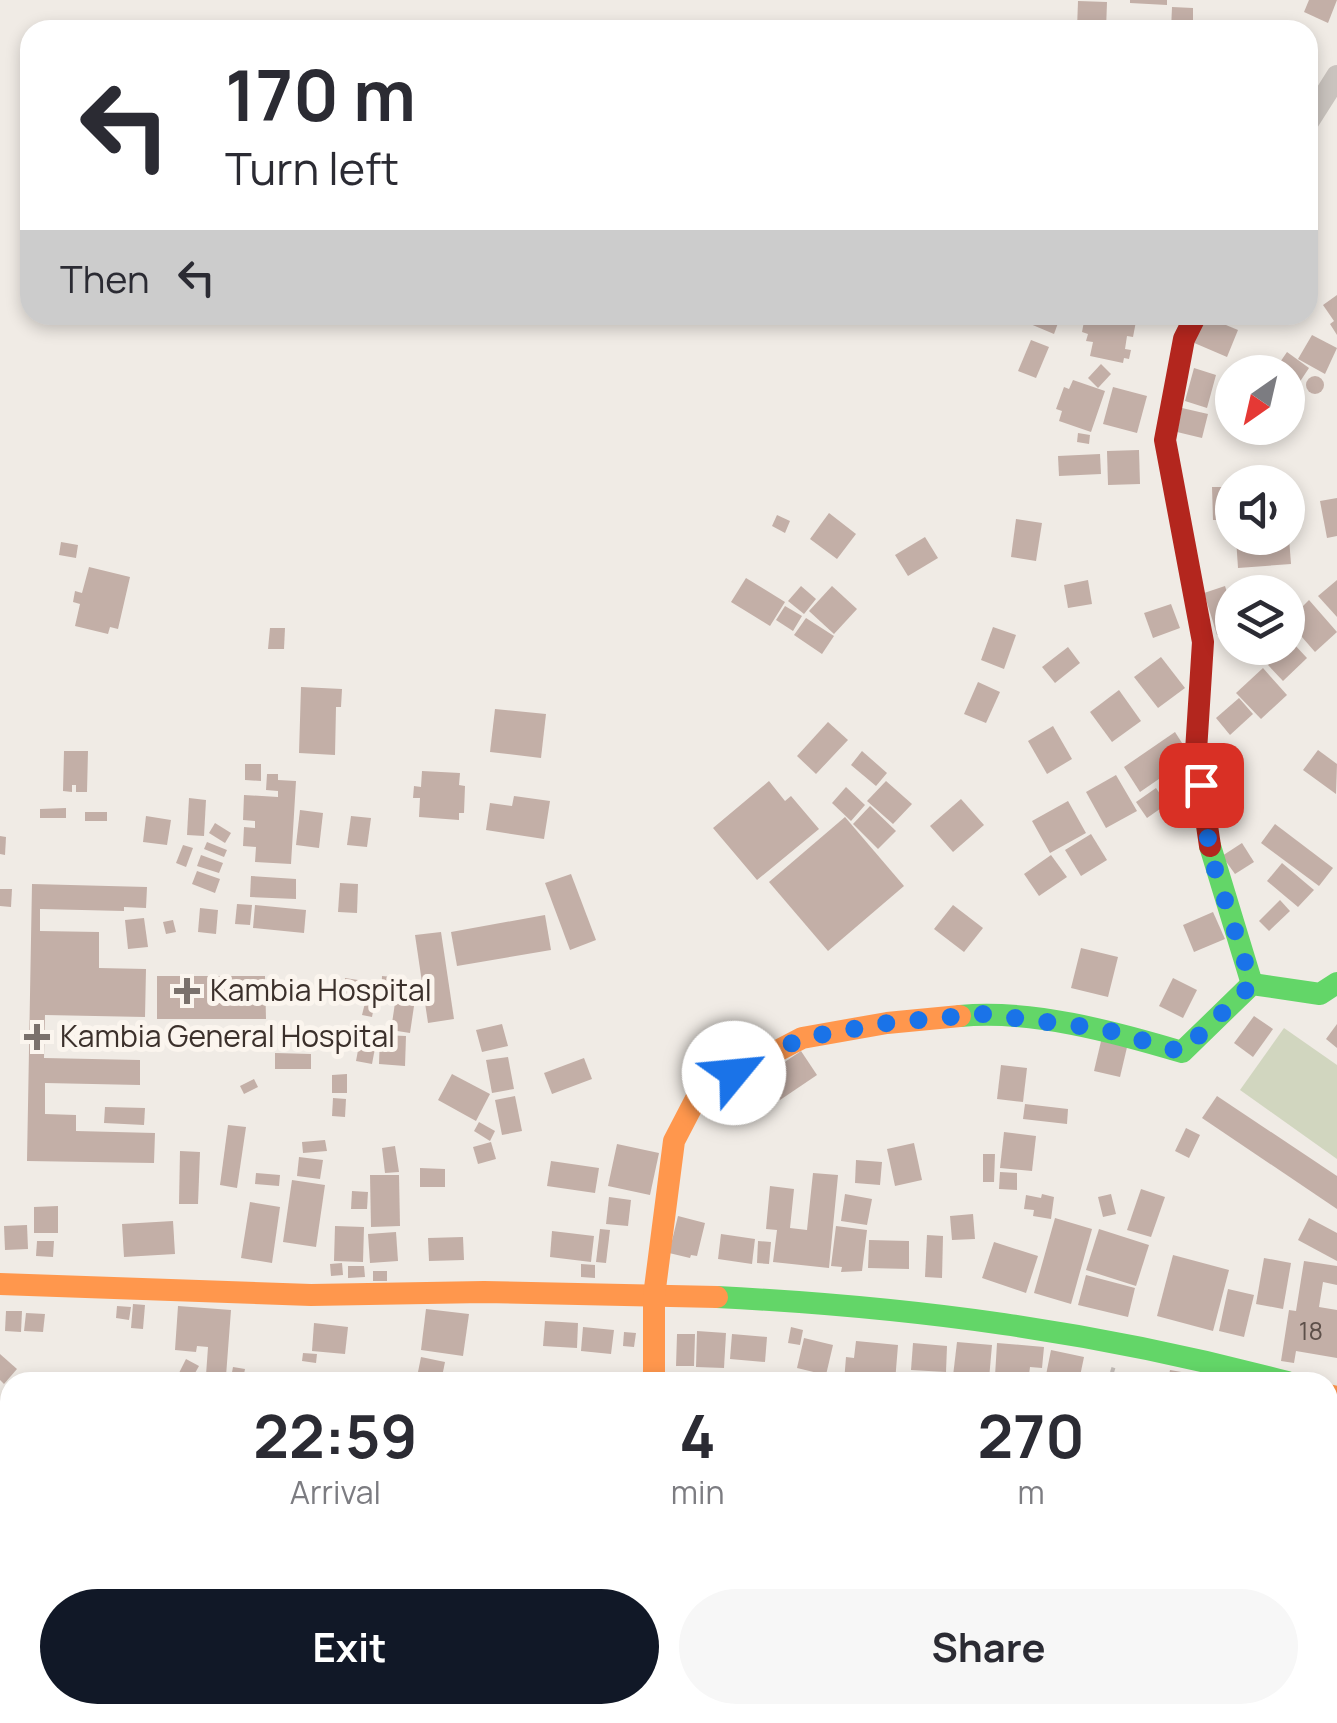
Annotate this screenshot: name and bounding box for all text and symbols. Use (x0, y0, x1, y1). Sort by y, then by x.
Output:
text: 170 m (225, 46, 416, 142)
icon: left (60, 60, 190, 190)
text: Turn left (225, 137, 399, 199)
icon: left (169, 250, 224, 305)
text: Then (60, 252, 149, 304)
north arrow (1215, 355, 1305, 445)
map controls (1215, 355, 1305, 665)
button: sound (1215, 465, 1305, 555)
button: layers (1215, 575, 1305, 665)
pin (1159, 743, 1244, 828)
icon: arrive (1174, 758, 1229, 813)
place label: Kambia Hospital (210, 969, 432, 1010)
marker: Kambia Hospital (174, 978, 200, 1004)
place label: Kambia General Hospital (60, 1015, 395, 1056)
position arrow (682, 1021, 786, 1125)
marker: Kambia General Hospital (24, 1024, 50, 1050)
house number: 18 (1299, 1313, 1323, 1348)
text: 22:59 (253, 1394, 418, 1476)
text: 4 (679, 1394, 716, 1476)
text: 270 (978, 1394, 1085, 1476)
text: Arrival (290, 1470, 381, 1514)
text: min (671, 1470, 724, 1514)
text: m (1018, 1470, 1045, 1514)
button: Exit (40, 1589, 659, 1704)
button: Share (679, 1589, 1298, 1704)

